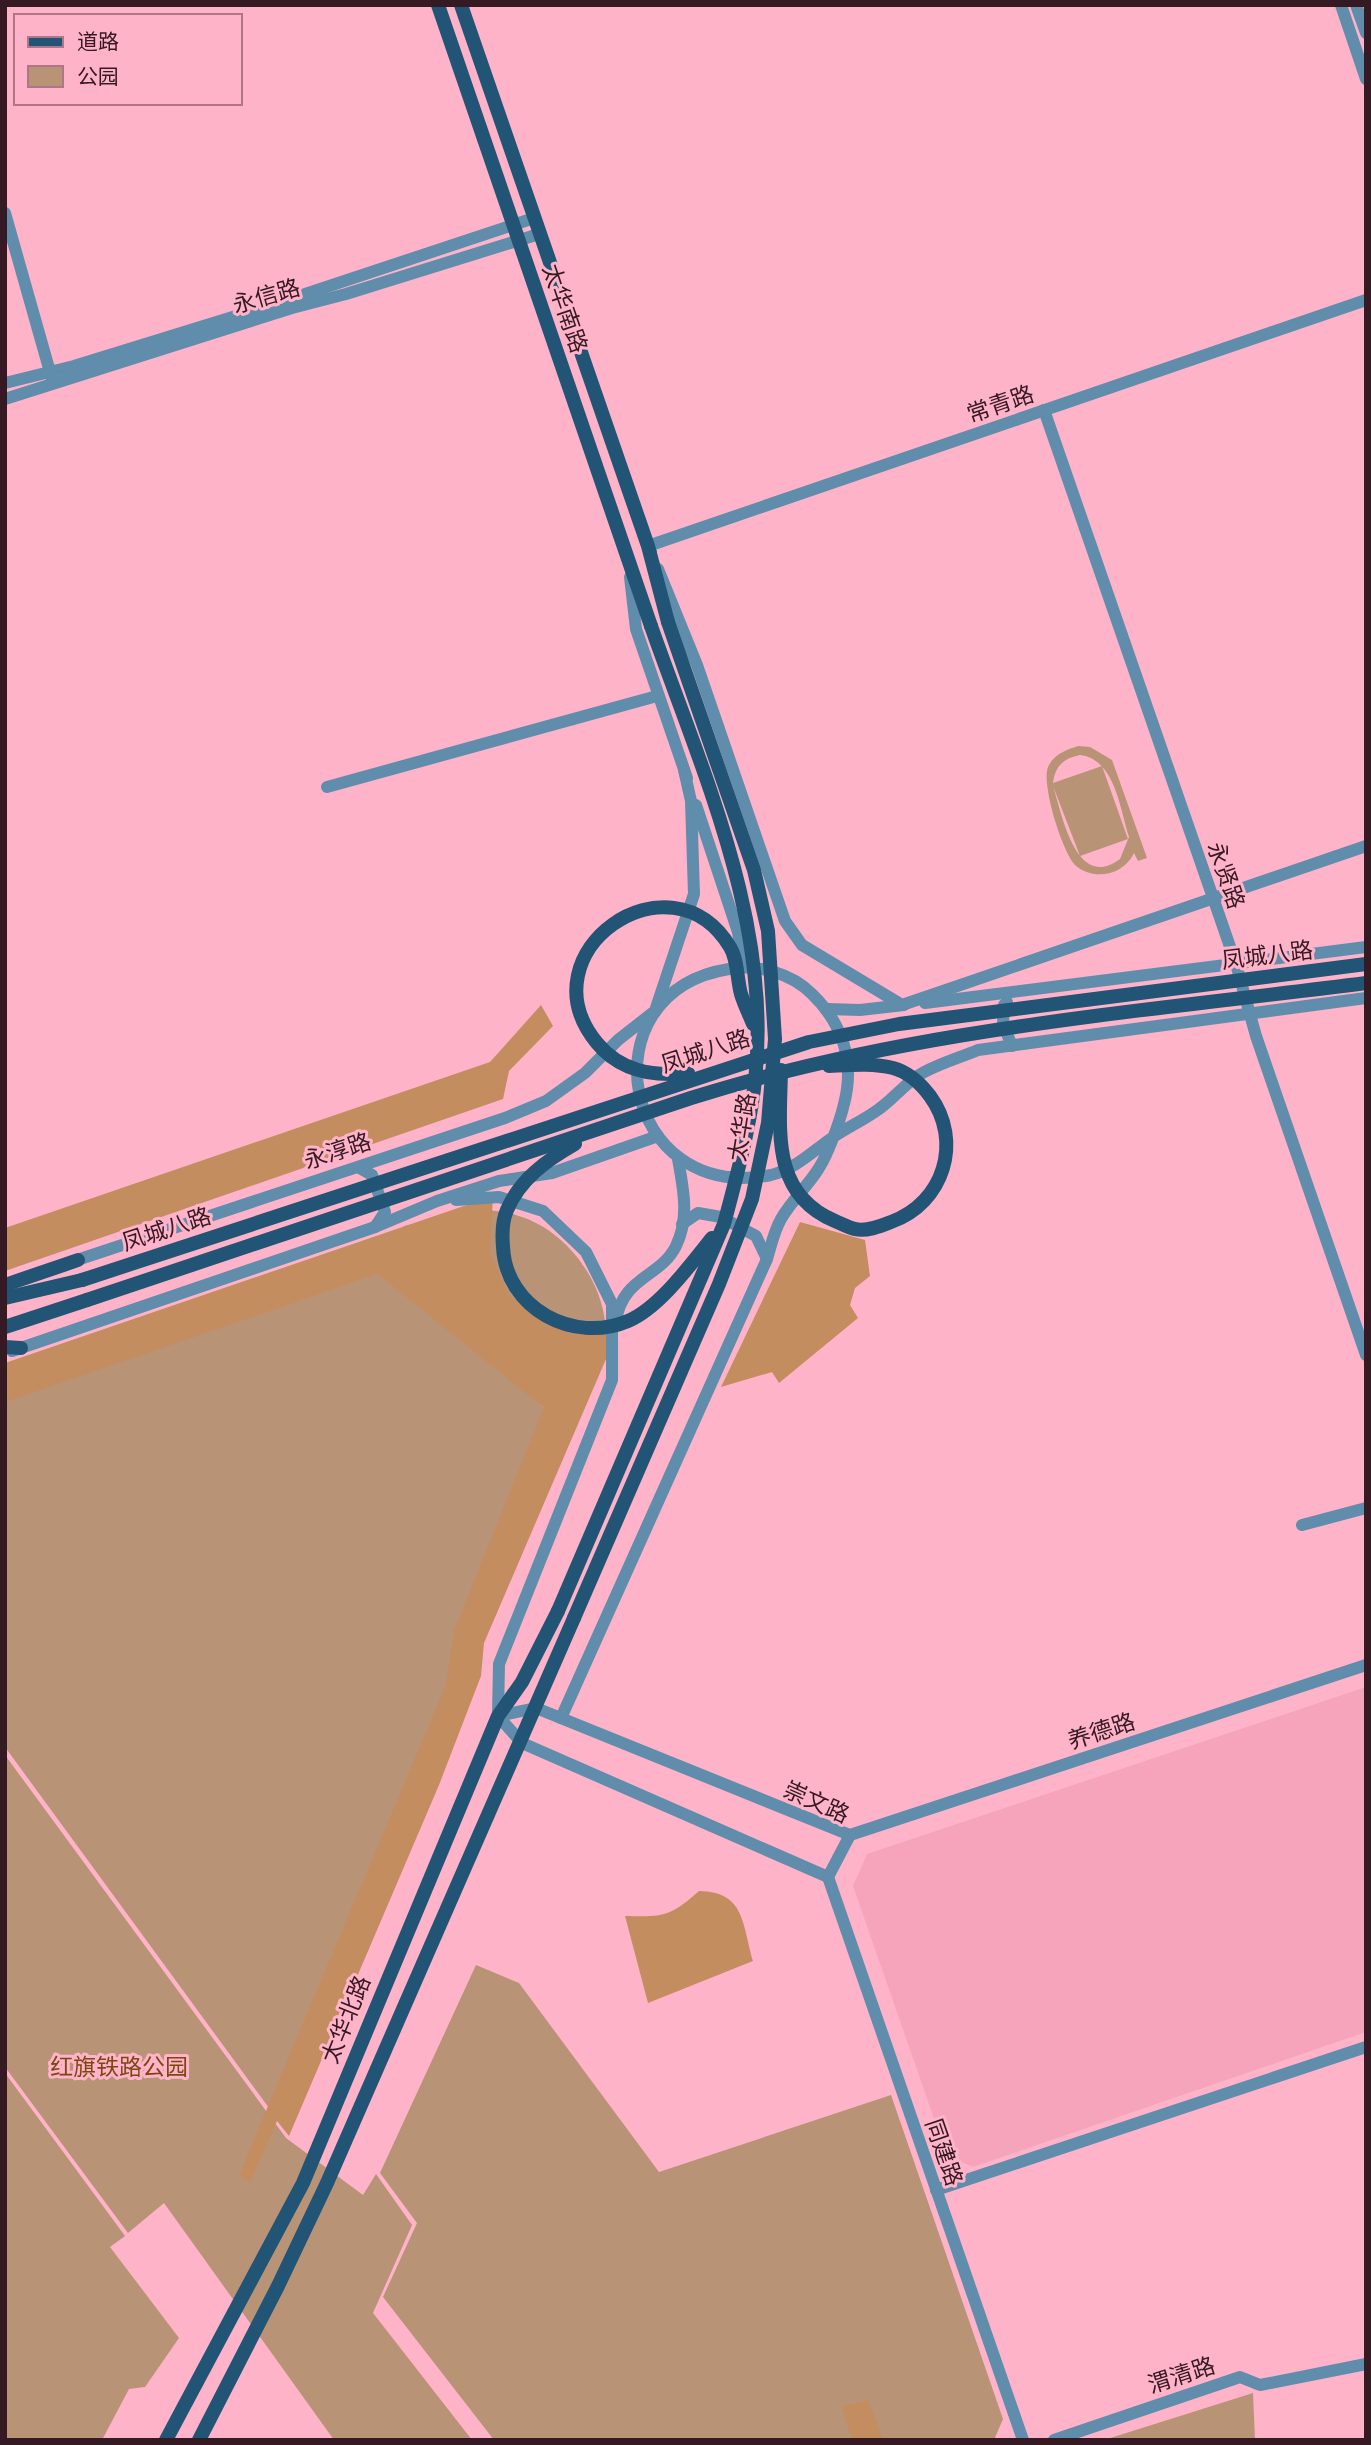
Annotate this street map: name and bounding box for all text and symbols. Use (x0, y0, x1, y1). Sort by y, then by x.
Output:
legend (14, 14, 242, 105)
text: 道路 (77, 27, 119, 55)
text: 公园 (77, 62, 119, 90)
street label: 太华南路 (536, 259, 596, 357)
street label: 永信路 (228, 270, 304, 320)
street label: 常青路 (962, 377, 1038, 429)
street label: 永贤路 (1201, 837, 1253, 913)
street label: 凤城八路 (1219, 933, 1315, 975)
street label: 凤城八路 (656, 1021, 754, 1079)
street label: 太华路 (720, 1090, 762, 1164)
street label: 永淳路 (299, 1124, 375, 1176)
street label: 凤城八路 (117, 1199, 215, 1257)
street label: 养德路 (1063, 1704, 1139, 1756)
street label: 崇文路 (779, 1772, 855, 1830)
street label: 太华北路 (313, 1970, 377, 2068)
park label: 红旗铁路公园 (50, 2050, 188, 2082)
street label: 同建路 (919, 2114, 971, 2190)
street label: 渭清路 (1143, 2348, 1219, 2400)

